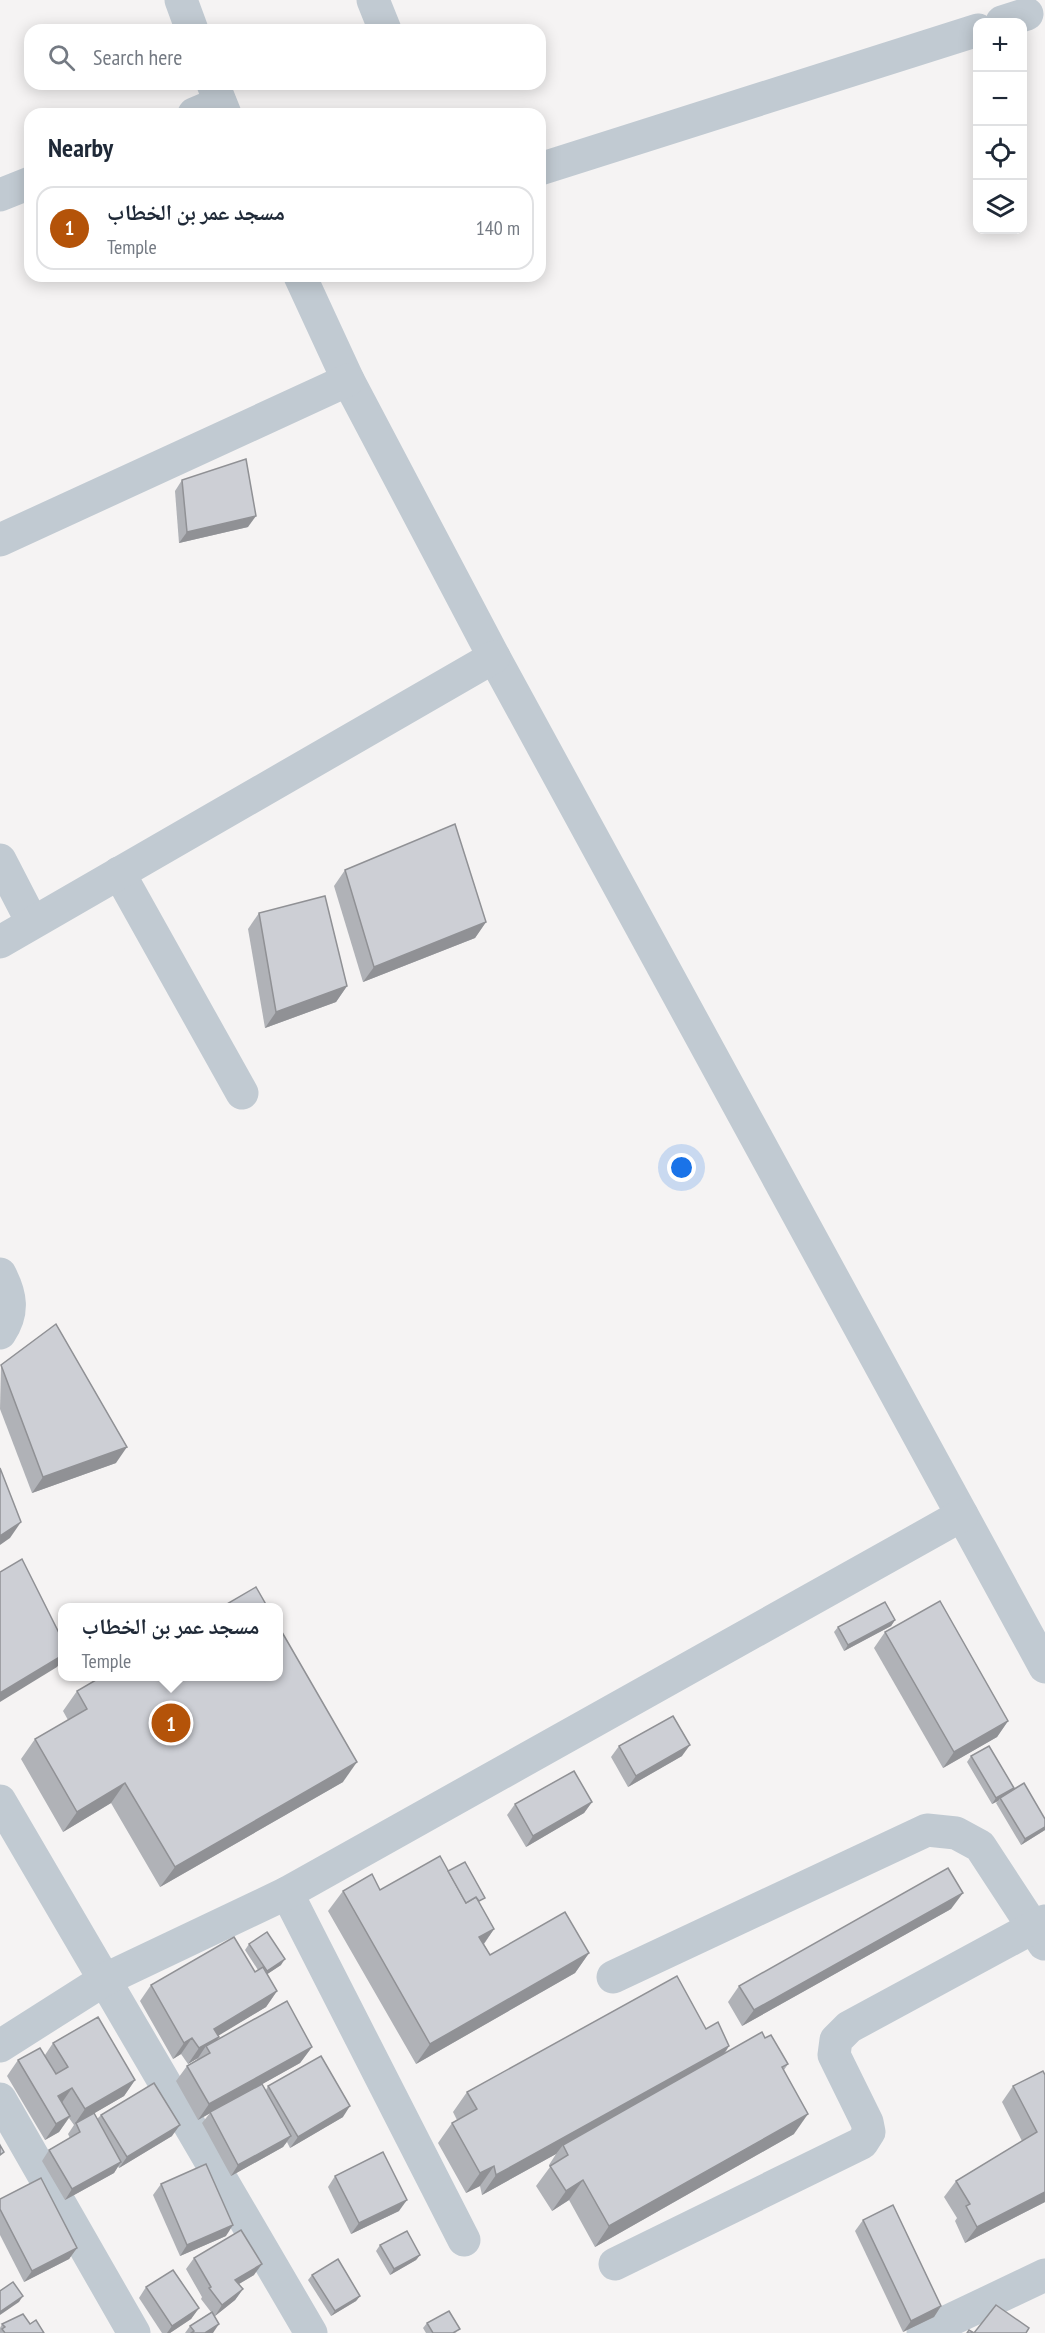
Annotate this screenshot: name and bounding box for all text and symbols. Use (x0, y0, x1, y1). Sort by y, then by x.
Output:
map controls (973, 18, 1027, 234)
button: + (973, 18, 1027, 72)
search box (24, 24, 546, 90)
icon: search (45, 41, 78, 74)
text: Search here (93, 43, 182, 71)
button: − (973, 72, 1027, 126)
button: locate (973, 126, 1027, 180)
text: Nearby (48, 131, 113, 164)
button: layers (973, 180, 1027, 234)
text: مسجد عمر بن الخطاب (107, 198, 285, 226)
text: 1 (65, 215, 74, 241)
text: 140 m (476, 215, 520, 241)
text: Temple (107, 234, 157, 260)
your location (667, 1153, 696, 1182)
popup (58, 1603, 283, 1681)
text: مسجد عمر بن الخطاب (82, 1612, 259, 1640)
text: Temple (82, 1648, 131, 1674)
pin: 1 (152, 1700, 190, 1746)

